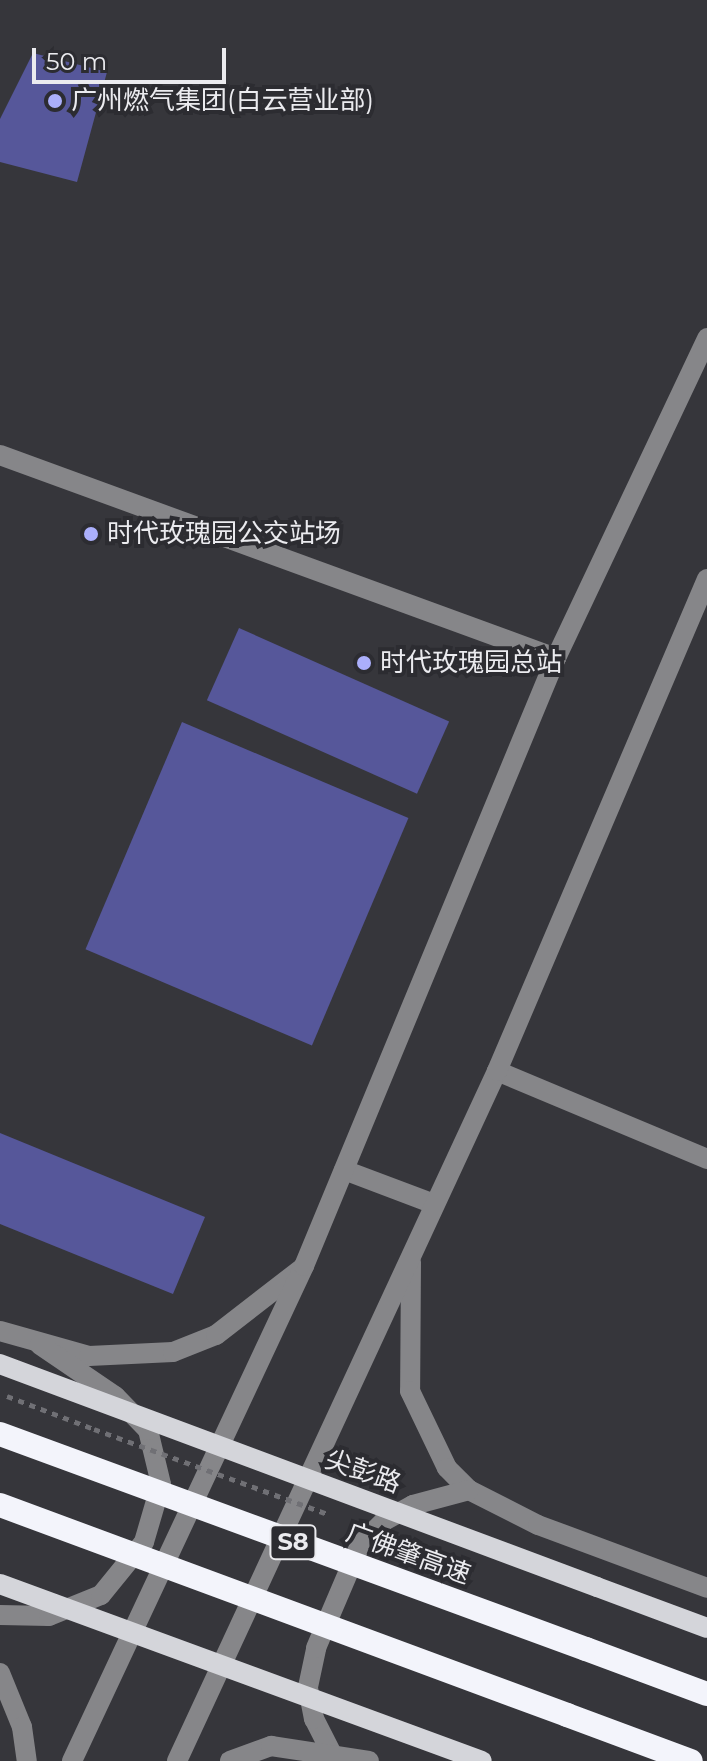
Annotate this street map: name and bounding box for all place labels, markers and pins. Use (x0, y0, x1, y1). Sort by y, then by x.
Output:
place label: 广州燃气集团(白云营业部) (71, 85, 374, 117)
marker: 广州燃气集团(白云营业部) (46, 92, 64, 110)
place label: 时代玫瑰园公交站场 (107, 518, 341, 550)
marker: 时代玫瑰园公交站场 (82, 525, 100, 543)
place label: 时代玫瑰园总站 (380, 647, 562, 679)
marker: 时代玫瑰园总站 (355, 654, 373, 672)

